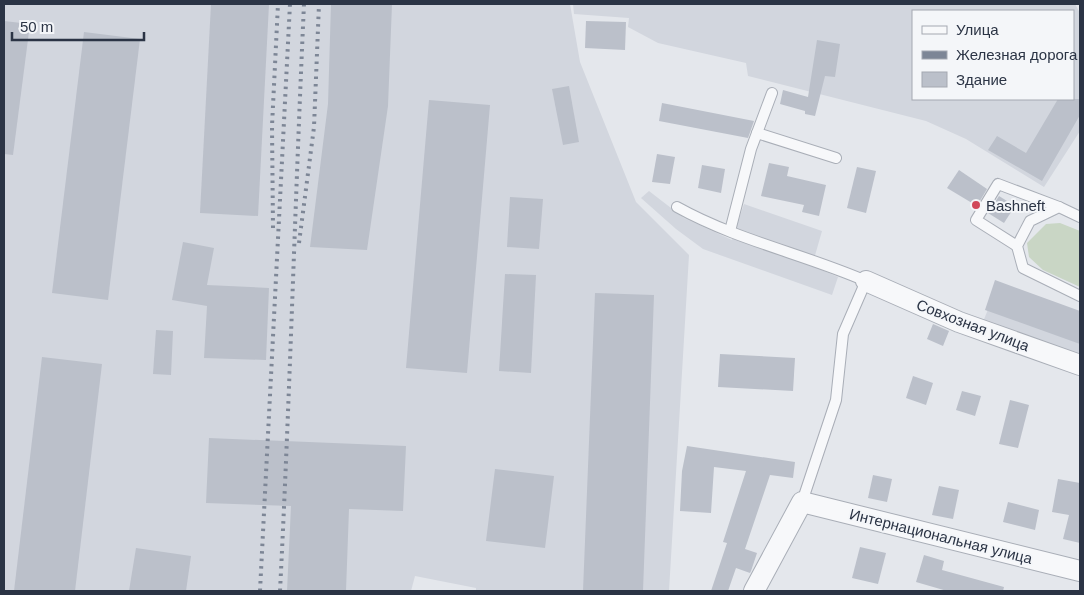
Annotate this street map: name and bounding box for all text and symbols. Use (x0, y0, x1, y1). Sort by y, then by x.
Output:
scale bar (12, 10, 145, 42)
legend (912, 10, 1074, 100)
text: 50 m (20, 18, 53, 35)
text: Улица (956, 21, 999, 38)
text: Железная дорога (956, 46, 1078, 63)
text: Здание (956, 71, 1007, 88)
place label: Bashneft (986, 197, 1046, 214)
marker: Bashneft (970, 199, 982, 211)
street label: Совхозная улица (914, 296, 1033, 355)
street label: Интернациональная улица (848, 505, 1035, 567)

